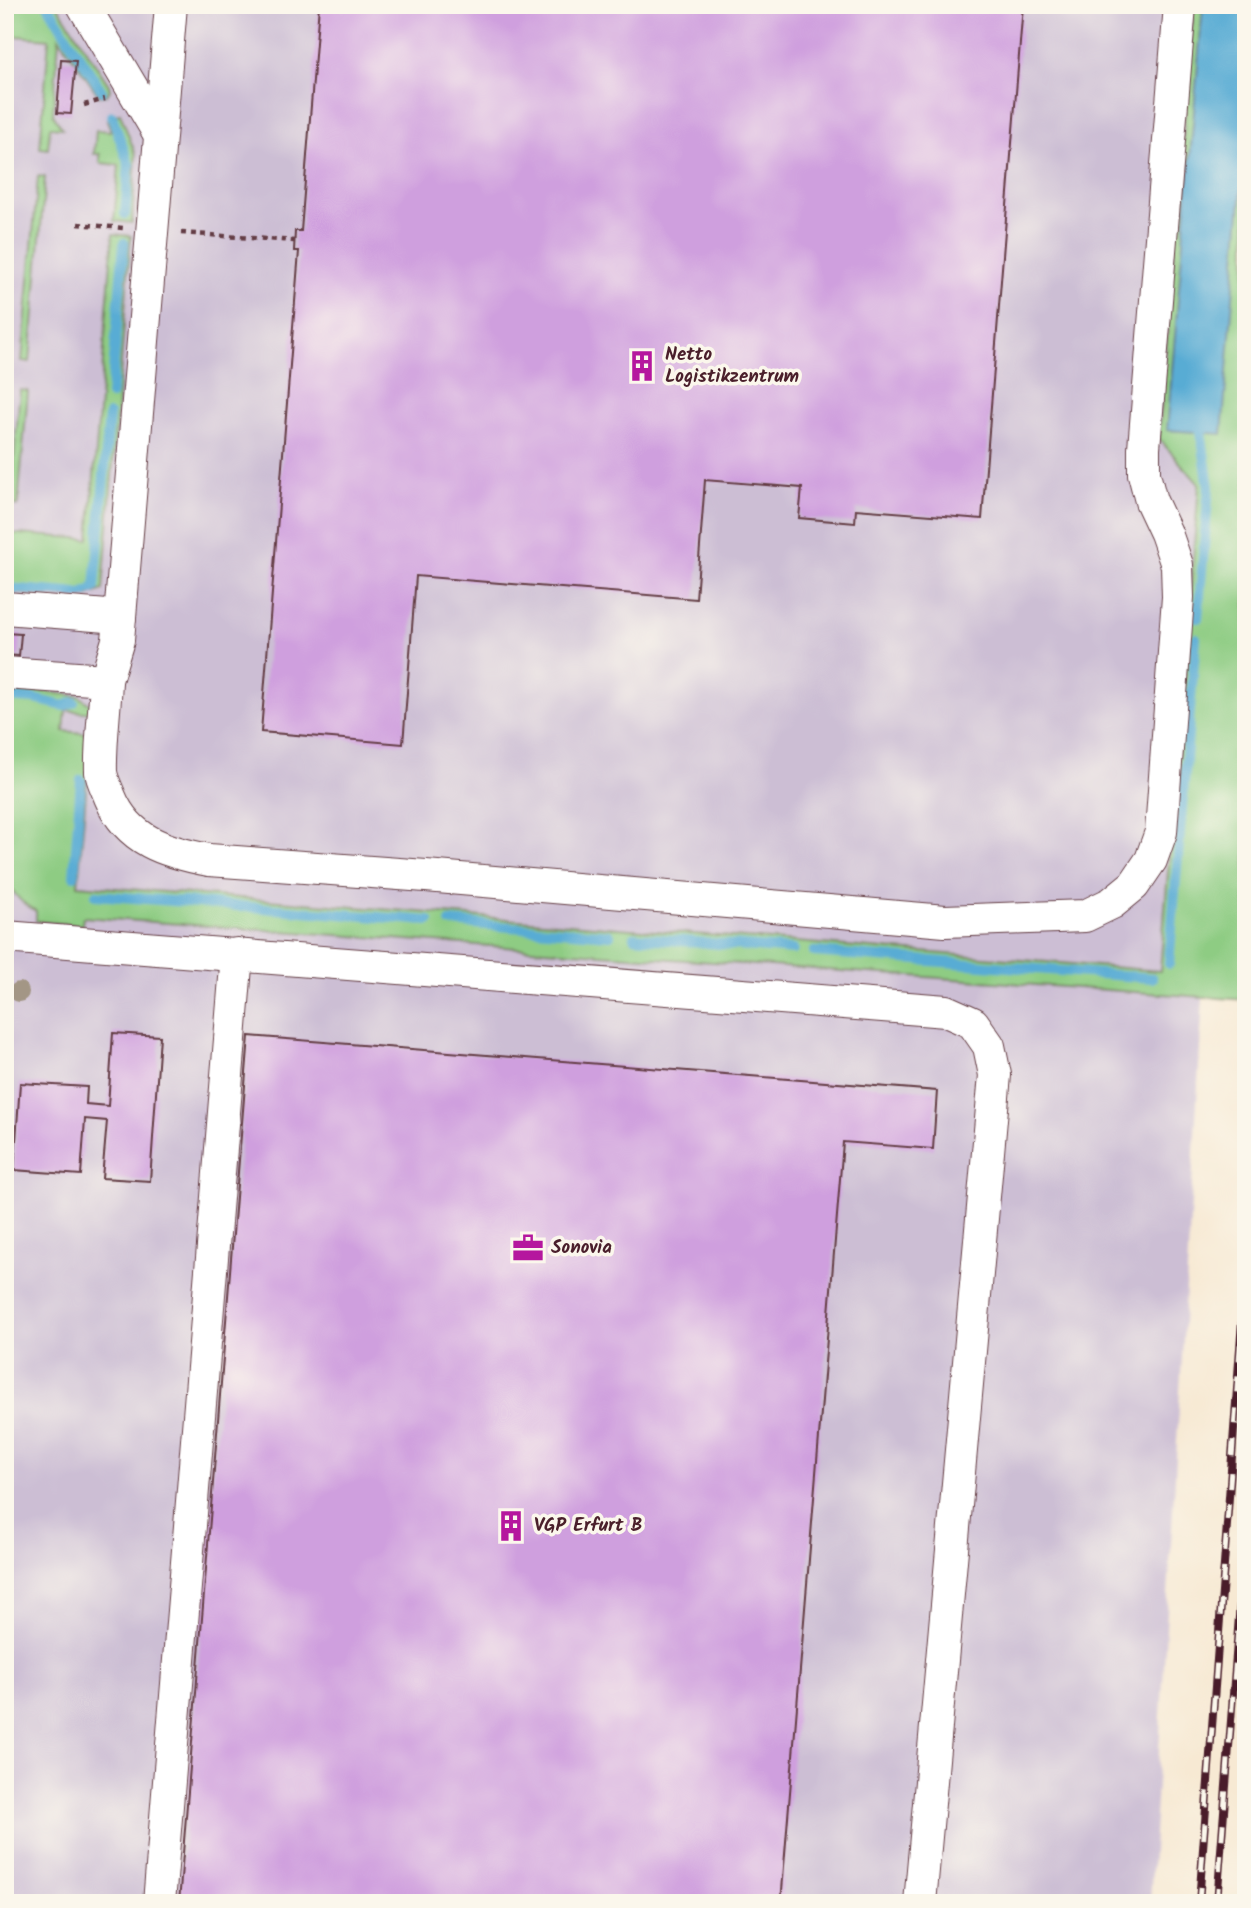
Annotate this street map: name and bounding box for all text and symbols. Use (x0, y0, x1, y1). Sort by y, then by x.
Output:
place label: Netto Logistikzentrum (665, 340, 799, 392)
building icon: Netto Logistikzentrum (625, 349, 659, 383)
office icon: Sonovia (511, 1231, 545, 1265)
place label: Sonovia (551, 1233, 612, 1263)
building icon: VGP Erfurt B (494, 1509, 528, 1543)
place label: VGP Erfurt B (534, 1511, 643, 1541)

